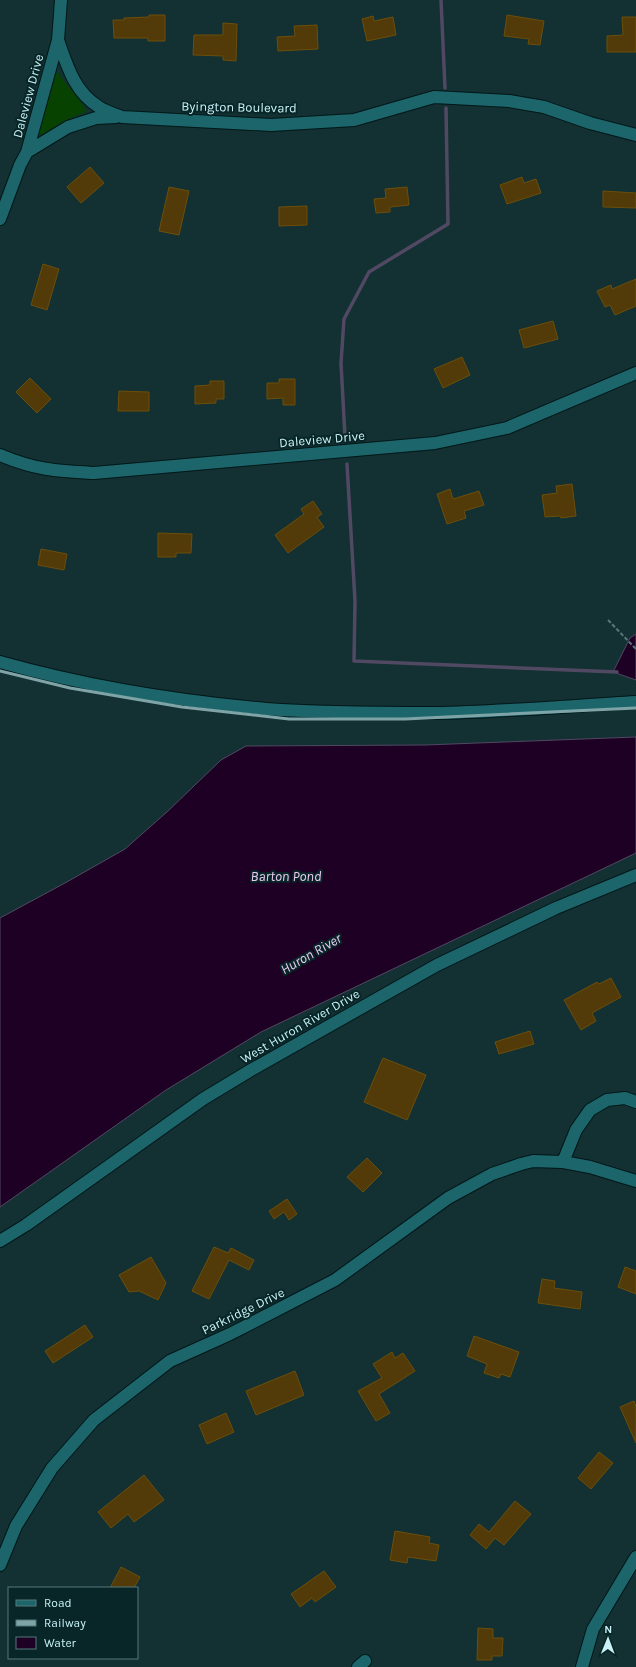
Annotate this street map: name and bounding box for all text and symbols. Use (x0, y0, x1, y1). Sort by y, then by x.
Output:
street label: Daleview Drive (10, 52, 46, 139)
street label: Byington Boulevard (181, 98, 297, 116)
street label: Daleview Drive (279, 428, 366, 450)
water label: Barton Pond (251, 868, 322, 885)
water label: Huron River (278, 929, 345, 978)
street label: West Huron River Drive (238, 986, 363, 1066)
street label: Parkridge Drive (199, 1284, 287, 1337)
legend (8, 1587, 138, 1659)
text: Road (44, 1596, 72, 1610)
text: Railway (44, 1616, 86, 1630)
north arrow (588, 1619, 628, 1659)
text: N (604, 1623, 612, 1636)
text: Water (44, 1636, 77, 1650)

